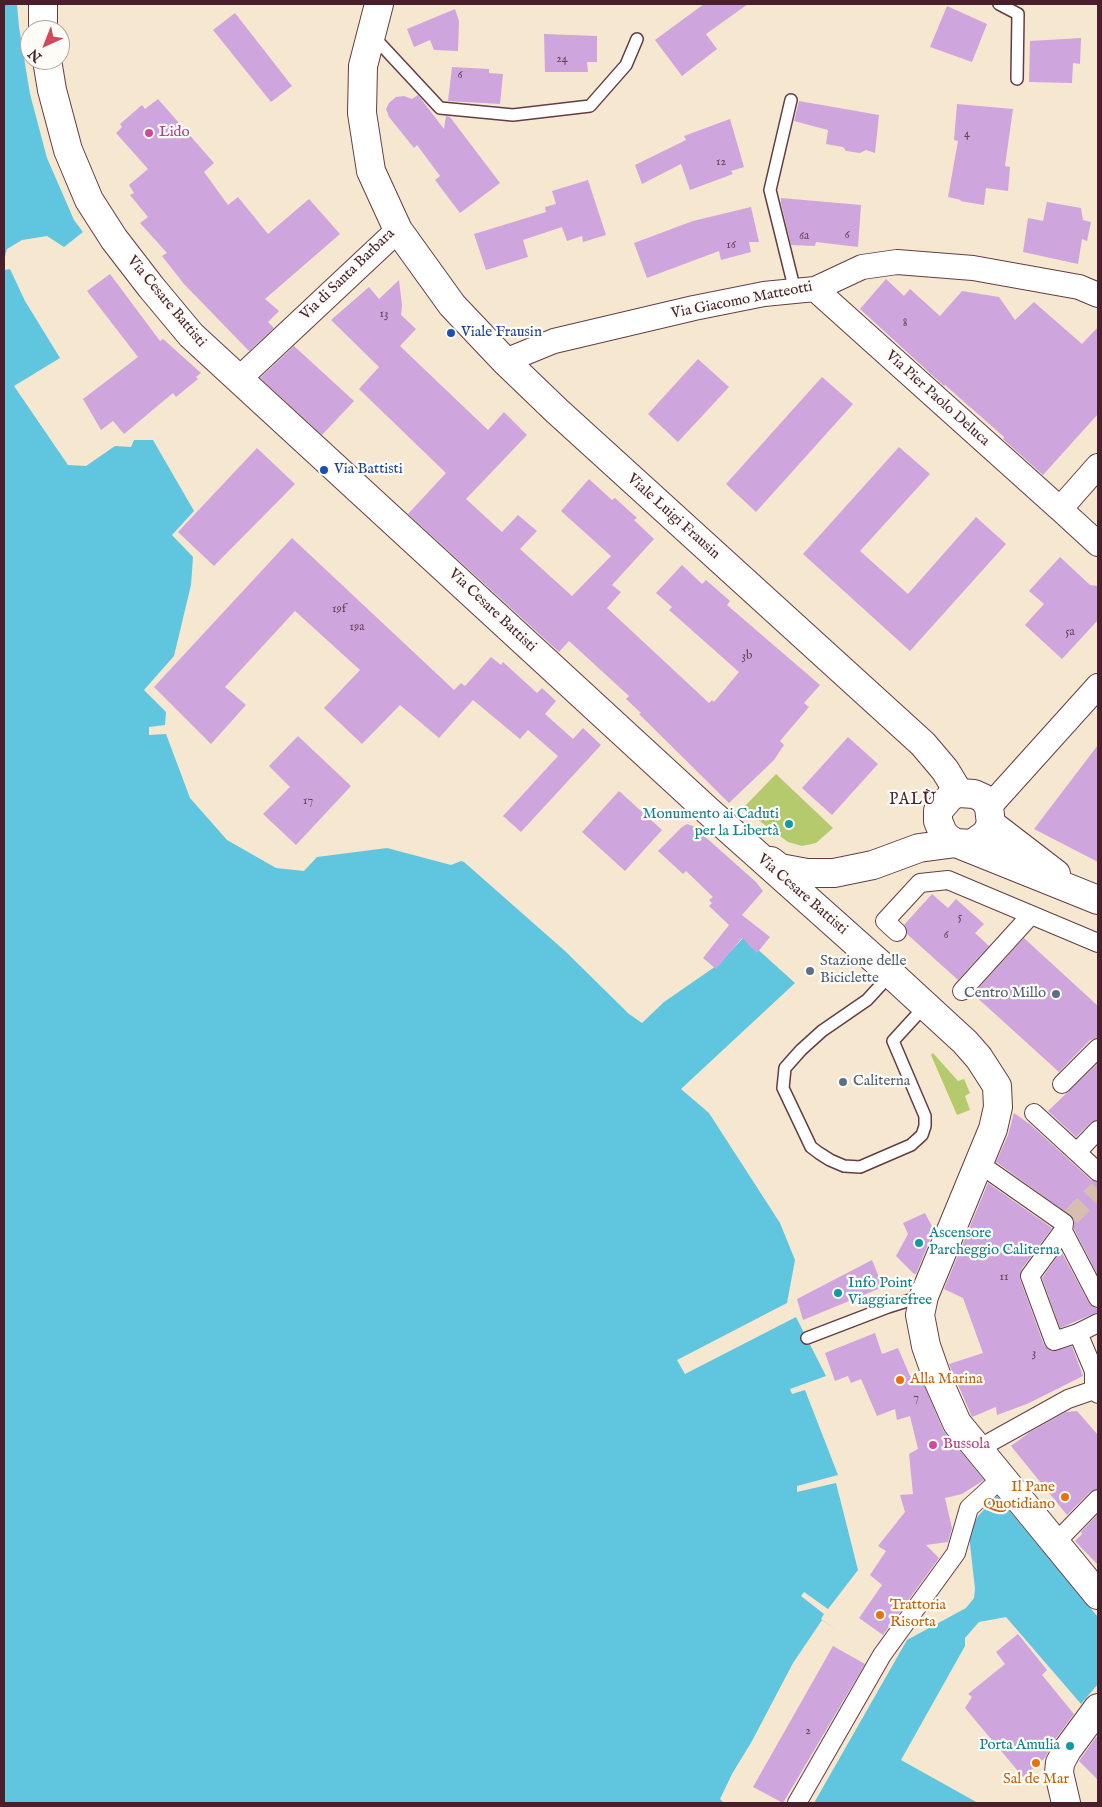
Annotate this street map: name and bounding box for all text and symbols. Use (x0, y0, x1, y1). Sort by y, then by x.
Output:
north arrow (20, 20, 70, 70)
text: N (25, 44, 46, 66)
house number: 24 (556, 53, 568, 67)
house number: 6 (457, 69, 463, 83)
place label: Lido (159, 124, 190, 142)
marker: Lido (143, 127, 155, 139)
house number: 4 (964, 128, 970, 142)
house number: 12 (716, 156, 726, 170)
street label: Via di Santa Barbara (297, 225, 399, 325)
house number: 6 (844, 229, 850, 243)
house number: 6a (799, 230, 809, 244)
house number: 16 (726, 239, 736, 253)
street label: Via Cesare Battisti (123, 253, 209, 351)
street label: Via Giacomo Matteotti (670, 278, 814, 324)
house number: 13 (380, 308, 388, 322)
house number: 8 (903, 317, 907, 331)
place label: Viale Frausin (461, 324, 542, 342)
marker: Viale Frausin (445, 327, 457, 339)
street label: Via Pier Paolo Deluca (881, 347, 993, 451)
place label: Via Battisti (334, 461, 403, 479)
marker: Via Battisti (318, 464, 330, 476)
street label: Viale Luigi Frausin (623, 471, 723, 563)
street label: Via Cesare Battisti (444, 566, 540, 656)
house number: 19f (332, 603, 346, 617)
house number: 19a (350, 621, 364, 635)
house number: 5a (1065, 626, 1075, 640)
house number: 3b (742, 650, 752, 664)
district label: PALÙ (888, 791, 938, 811)
house number: 17 (303, 795, 313, 809)
place label: Monumento ai Caduti per la Libertà (643, 806, 779, 841)
marker: Monumento ai Caduti per la Libertà (783, 818, 795, 830)
street label: Via Cesare Battisti (753, 851, 851, 939)
house number: 5 (958, 911, 962, 925)
house number: 6 (943, 929, 949, 943)
place label: Stazione delle Biciclette (820, 953, 906, 988)
marker: Stazione delle Biciclette (804, 965, 816, 977)
place label: Centro Millo (964, 985, 1046, 1003)
marker: Centro Millo (1050, 988, 1062, 1000)
place label: Caliterna (853, 1073, 910, 1091)
marker: Caliterna (837, 1076, 849, 1088)
place label: Ascensore Parcheggio Caliterna (929, 1225, 1060, 1260)
marker: Ascensore Parcheggio Caliterna (913, 1237, 925, 1249)
house number: 11 (1000, 1271, 1008, 1285)
place label: Info Point Viaggiarefree (848, 1275, 932, 1310)
marker: Info Point Viaggiarefree (832, 1287, 844, 1299)
house number: 3 (1032, 1347, 1036, 1361)
place label: Alla Marina (910, 1371, 983, 1389)
marker: Alla Marina (894, 1374, 906, 1386)
house number: 7 (913, 1392, 919, 1406)
place label: Bussola (943, 1436, 990, 1454)
marker: Bussola (927, 1439, 939, 1451)
place label: Il Pane Quotidiano (983, 1479, 1055, 1514)
marker: Il Pane Quotidiano (1059, 1491, 1071, 1503)
place label: Trattoria Risorta (890, 1597, 946, 1632)
marker: Trattoria Risorta (874, 1609, 886, 1621)
house number: 2 (805, 1725, 811, 1739)
place label: Porta Amulia (979, 1737, 1060, 1755)
marker: Porta Amulia (1064, 1740, 1076, 1752)
marker: Sal de Mar (1030, 1757, 1042, 1769)
place label: Sal de Mar (1003, 1771, 1069, 1789)

